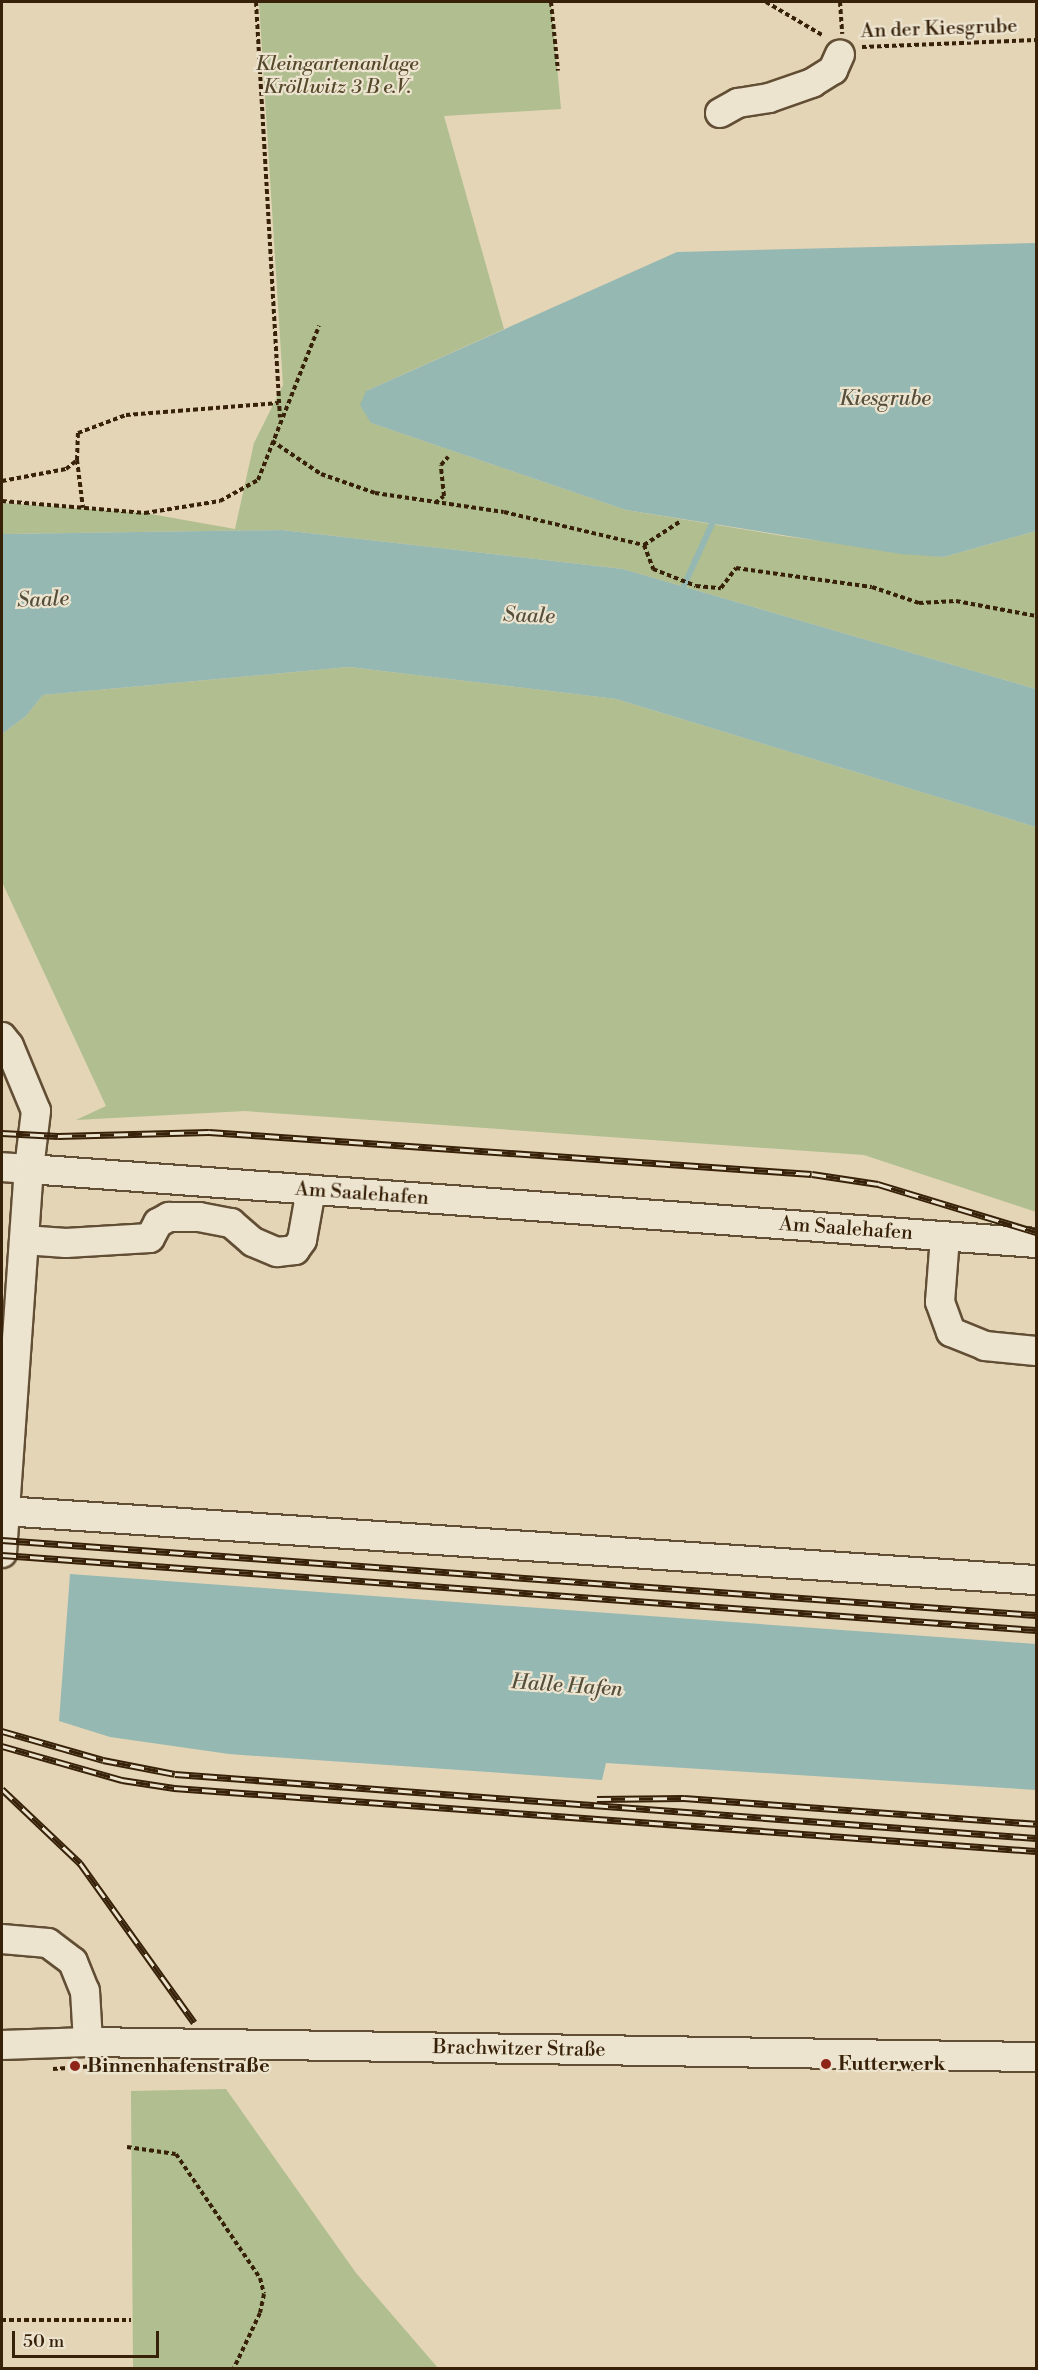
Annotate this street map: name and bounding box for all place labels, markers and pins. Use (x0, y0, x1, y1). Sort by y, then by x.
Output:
place label: Futterwerk (838, 2052, 946, 2076)
place label: Binnenhafenstraße (87, 2054, 270, 2078)
marker: Futterwerk (819, 2057, 833, 2071)
marker: Binnenhafenstraße (68, 2059, 82, 2073)

